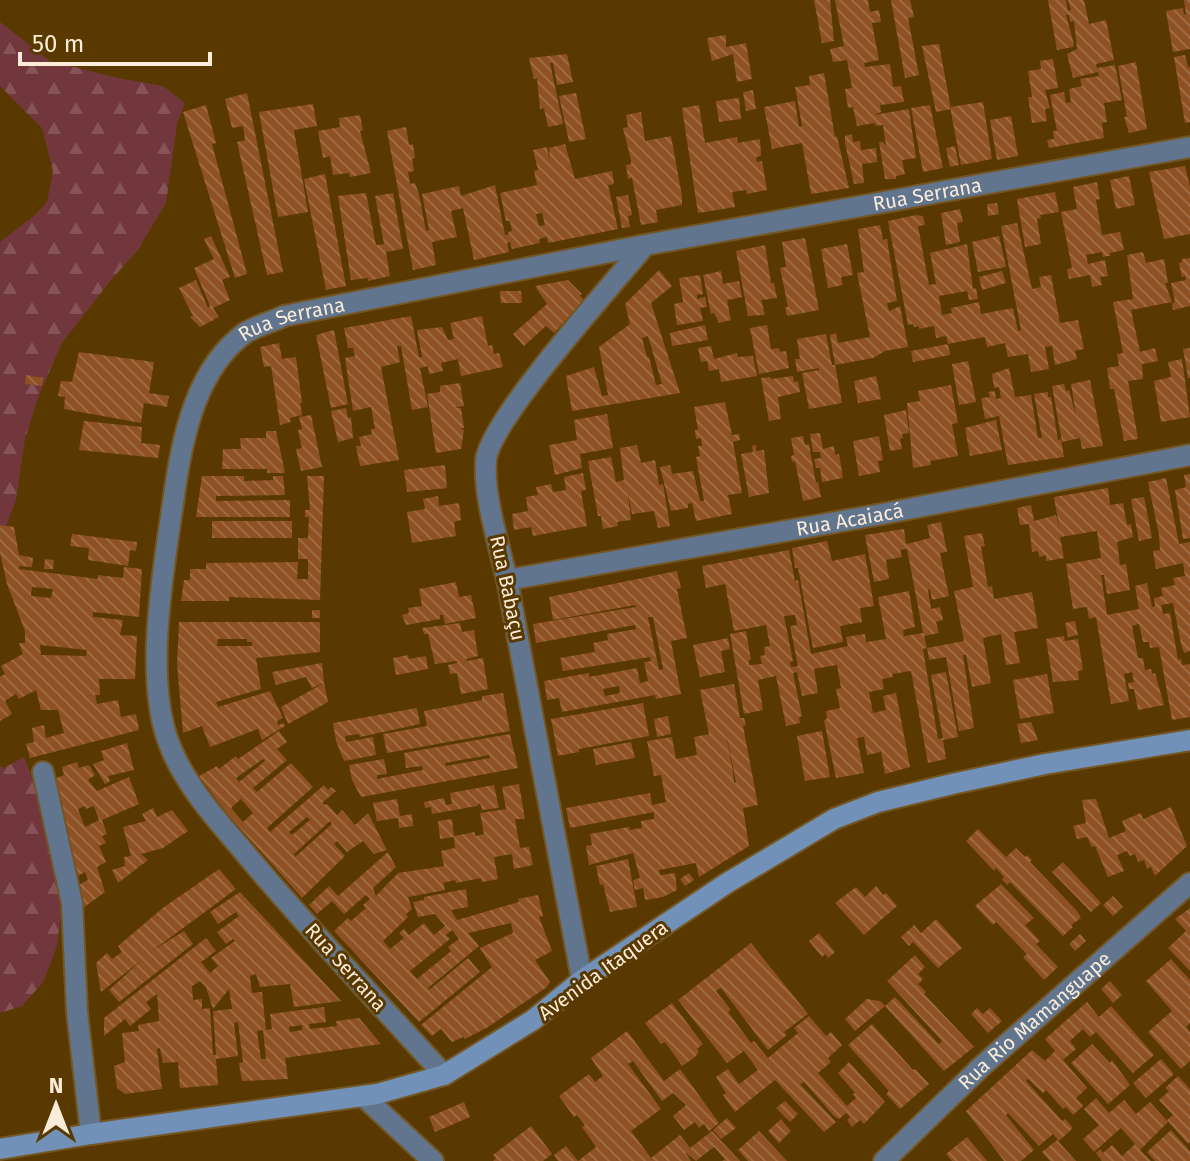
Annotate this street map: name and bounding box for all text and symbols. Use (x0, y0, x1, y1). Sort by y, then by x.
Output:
scale bar (20, 16, 210, 66)
text: 50 m (32, 30, 84, 58)
street label: Rua Serrana (871, 173, 984, 216)
street label: Rua Serrana (234, 292, 347, 346)
street label: Rua Acaiacá (794, 498, 905, 541)
street label: Rua Babaçu (484, 533, 531, 643)
street label: Avenida Itaquera (534, 915, 672, 1025)
street label: Rua Serrana (300, 918, 392, 1016)
street label: Rua Rio Mamanguape (953, 946, 1116, 1095)
north arrow (16, 1065, 96, 1145)
text: N (49, 1072, 63, 1099)

